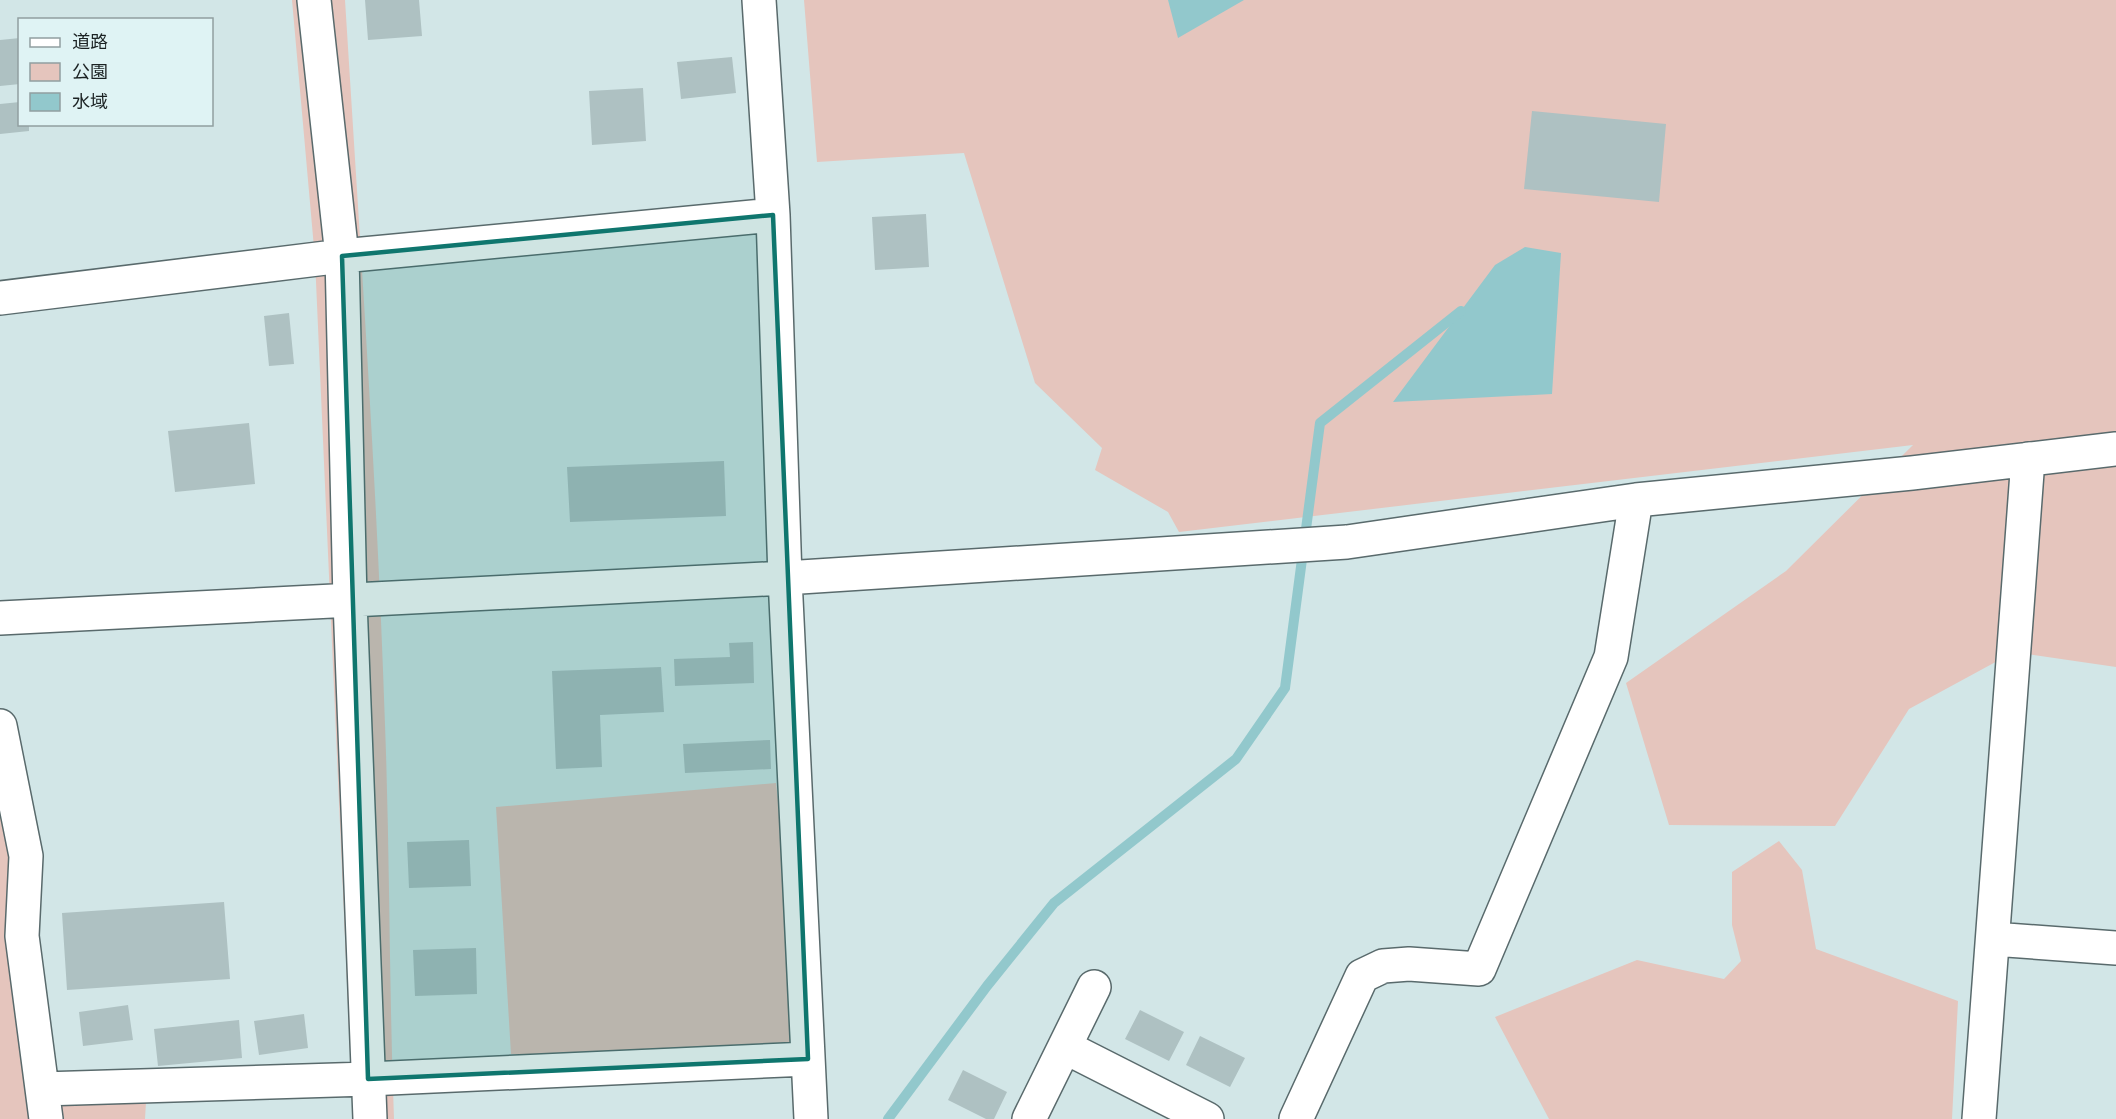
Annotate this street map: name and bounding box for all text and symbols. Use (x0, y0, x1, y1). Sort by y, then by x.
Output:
legend (18, 18, 213, 126)
text: 道路 (72, 31, 108, 53)
text: 公園 (72, 61, 108, 83)
text: 水域 (72, 91, 108, 113)

